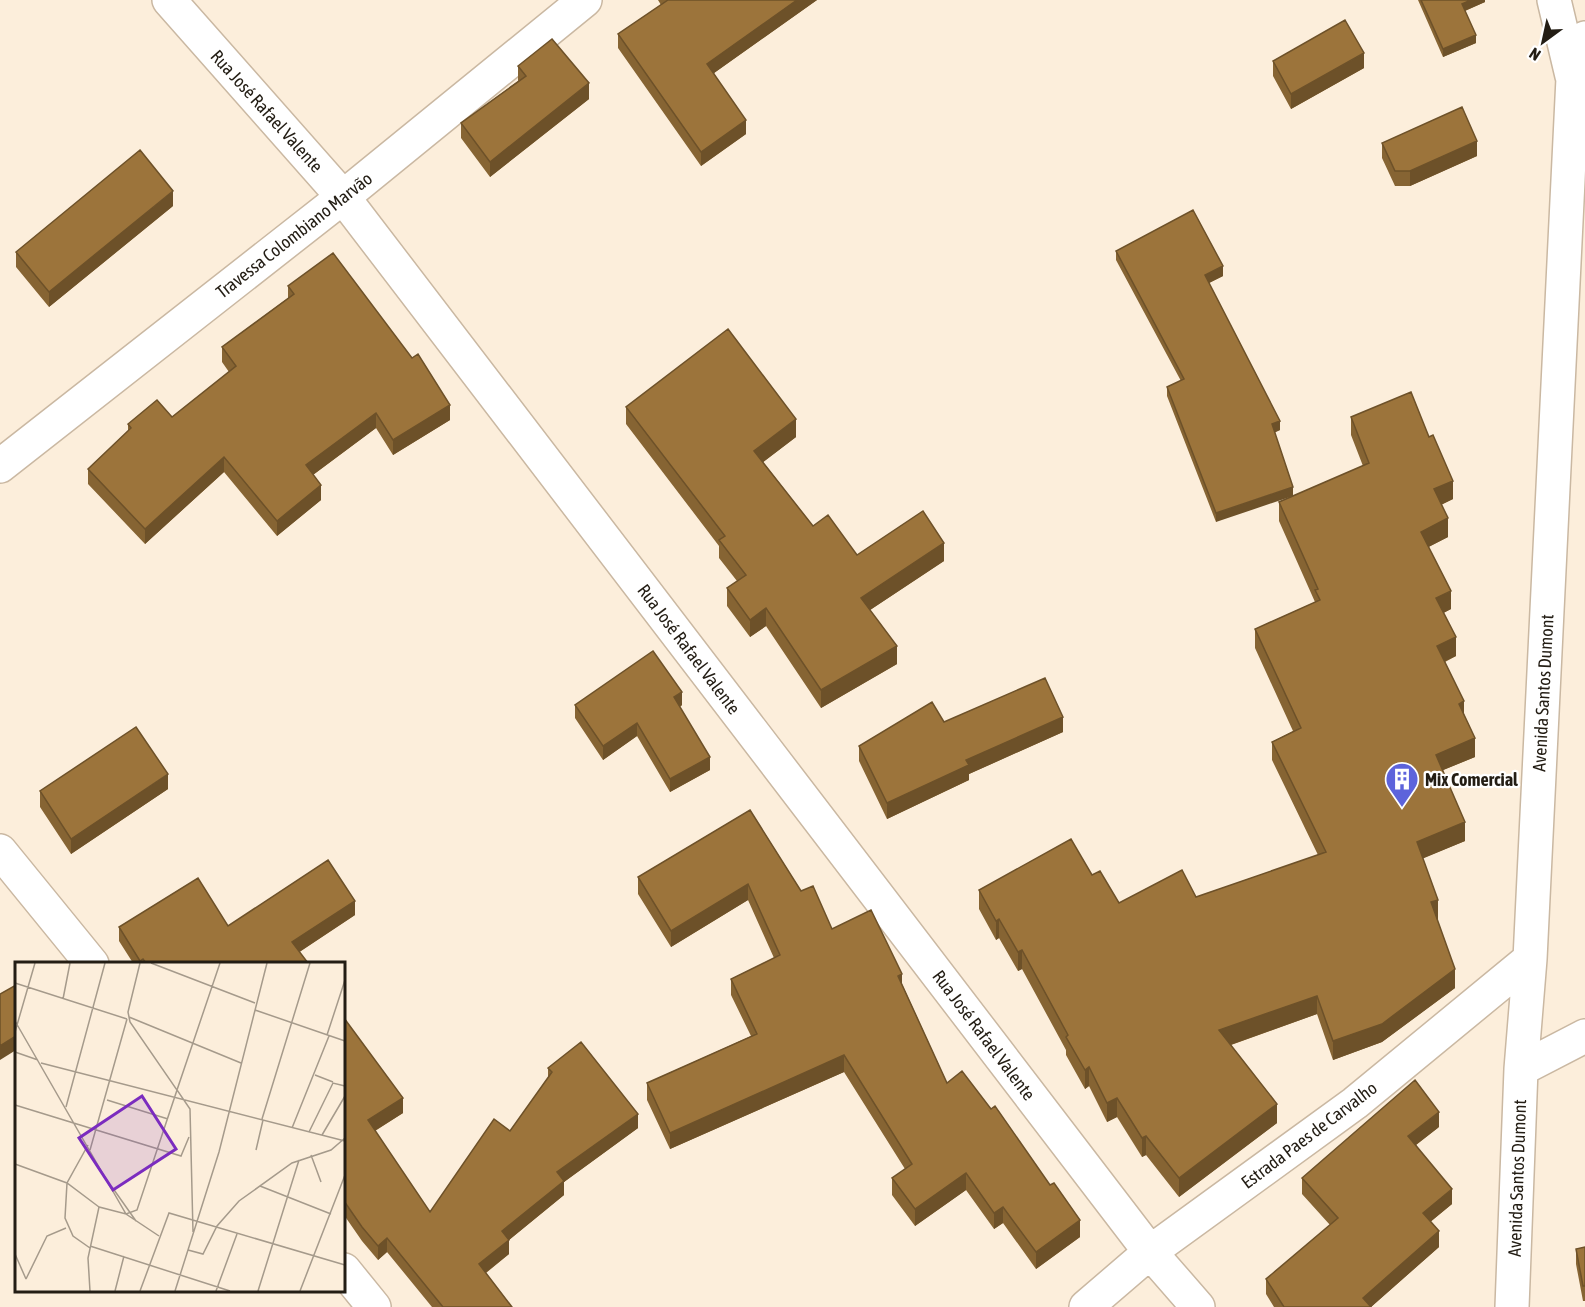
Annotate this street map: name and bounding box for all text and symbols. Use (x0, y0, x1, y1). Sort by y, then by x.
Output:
north arrow (1513, 12, 1573, 72)
text: N (1526, 44, 1544, 65)
street label: Rua José Rafael Valente (207, 46, 327, 176)
street label: Travessa Colombiano Marvão (212, 168, 376, 302)
street label: Rua José Rafael Valente (633, 580, 745, 718)
street label: Avenida Santos Dumont (1528, 614, 1558, 772)
building icon: Mix Comercial (1384, 761, 1420, 808)
place label: Mix Comercial (1425, 769, 1518, 790)
inset map (15, 962, 345, 1292)
street label: Rua José Rafael Valente (928, 966, 1040, 1104)
street label: Estrada Paes de Carvalho (1237, 1077, 1381, 1193)
street label: Avenida Santos Dumont (1504, 1099, 1530, 1257)

